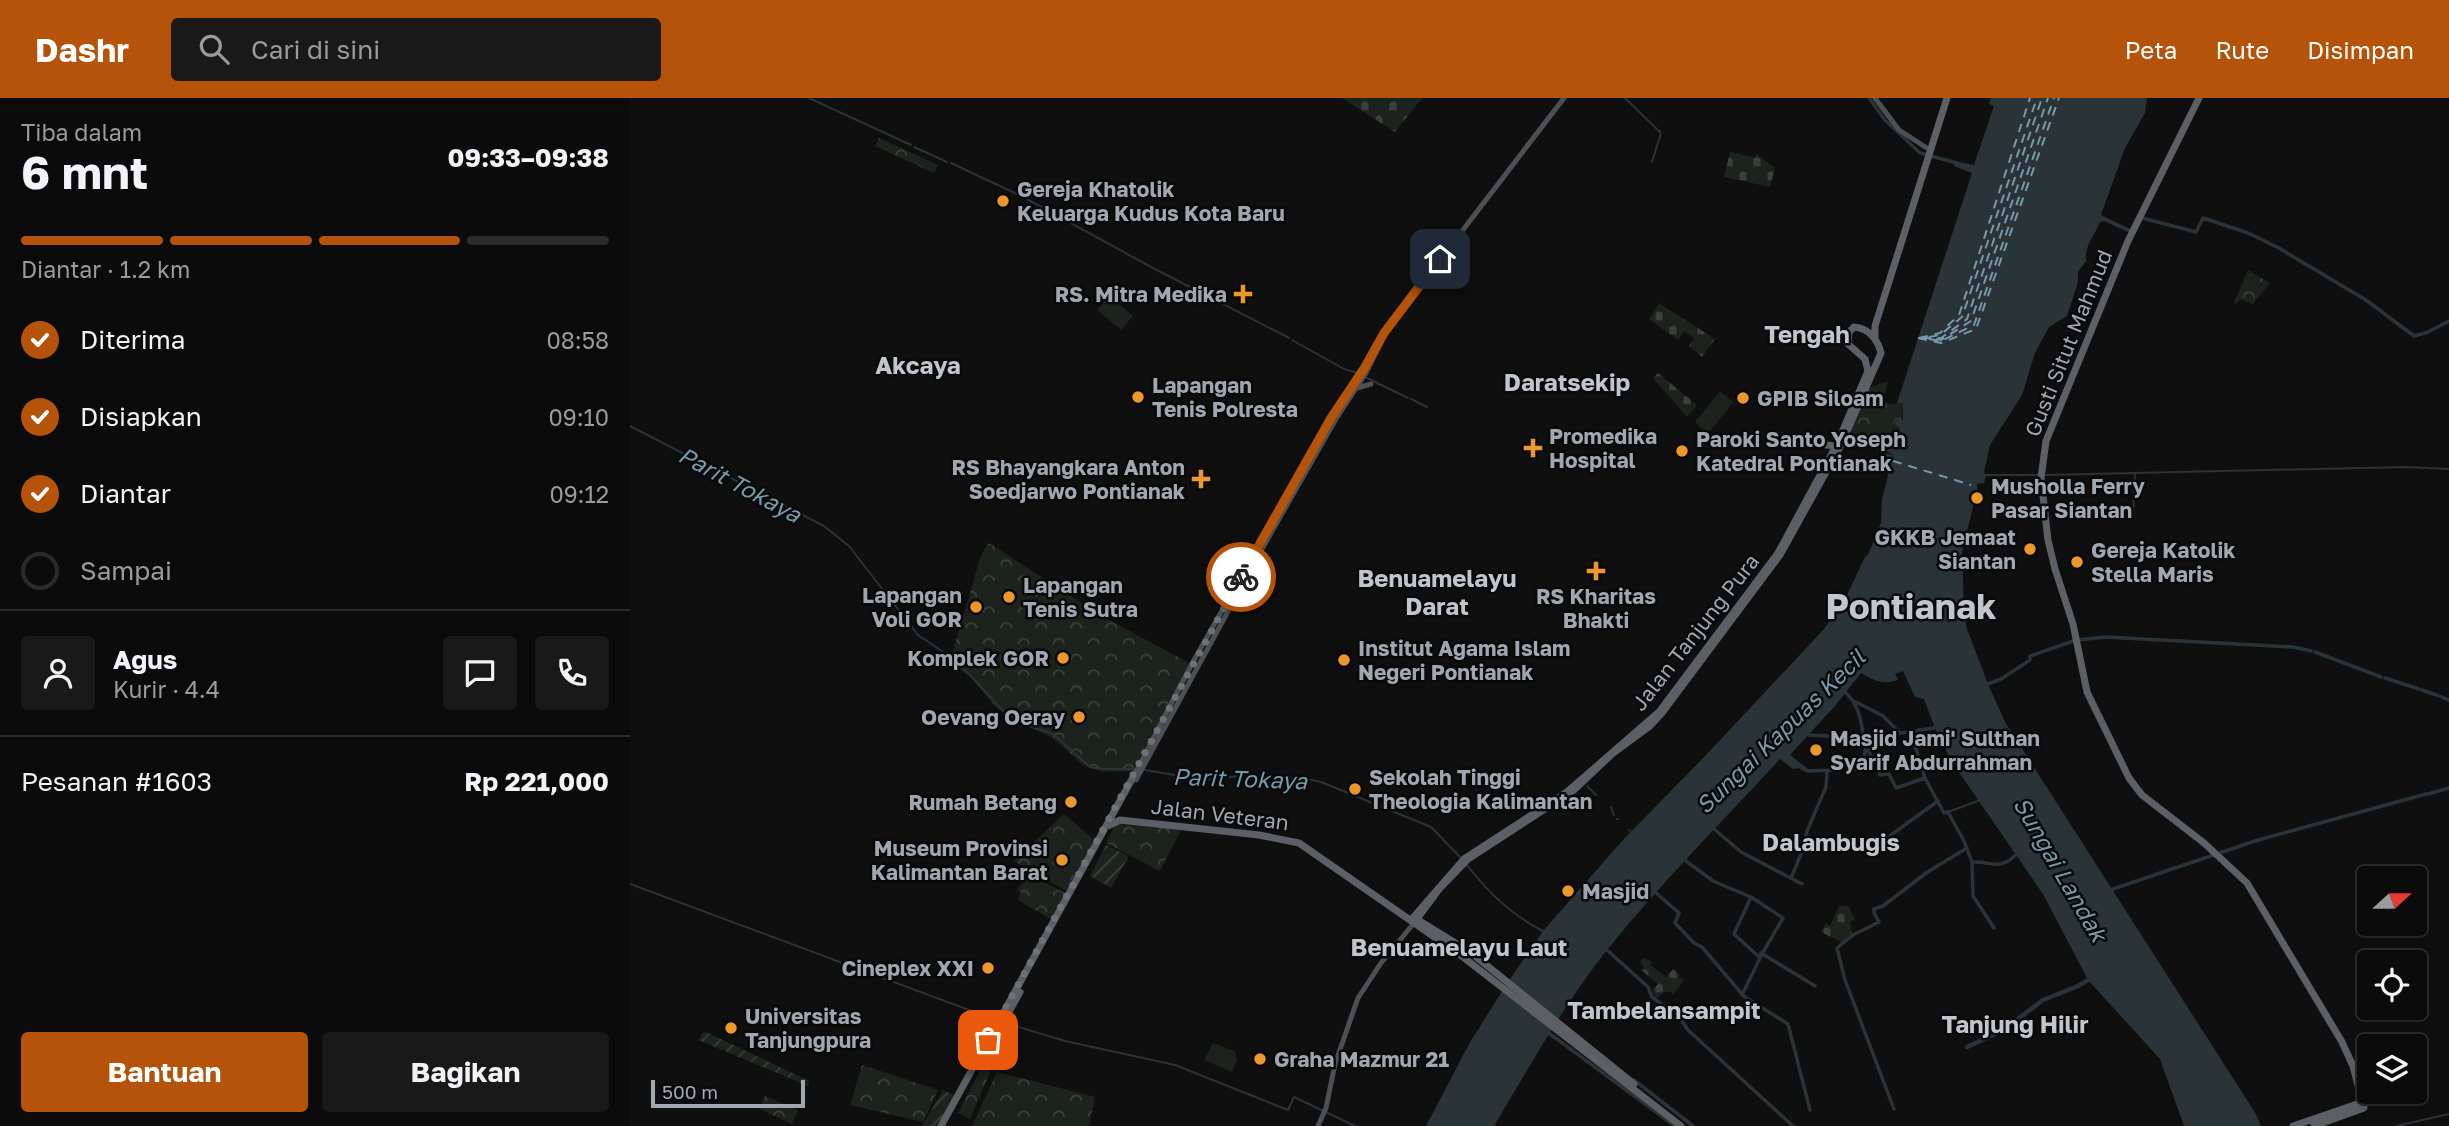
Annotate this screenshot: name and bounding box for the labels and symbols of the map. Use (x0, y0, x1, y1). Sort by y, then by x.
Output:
place label: Gereja Khatolik Keluarga Kudus Kota Baru (1017, 176, 1285, 226)
marker: Gereja Khatolik Keluarga Kudus Kota Baru (995, 193, 1011, 209)
pin (1410, 229, 1470, 289)
street label: Gusti Situt Mahmud (2019, 246, 2117, 440)
place label: RS. Mitra Medika (1055, 281, 1227, 307)
marker: RS. Mitra Medika (1233, 284, 1253, 304)
district label: Tengah (1764, 319, 1850, 348)
district label: Akcaya (875, 350, 961, 379)
district label: Daratsekip (1504, 367, 1630, 396)
place label: Lapangan Tenis Polresta (1152, 372, 1298, 422)
place label: GPIB Siloam (1757, 385, 1884, 411)
marker: Lapangan Tenis Polresta (1130, 389, 1146, 405)
marker: GPIB Siloam (1735, 390, 1751, 406)
place label: Promedika Hospital (1549, 423, 1657, 473)
place label: Paroki Santo Yoseph Katedral Pontianak (1696, 426, 1906, 476)
marker: Promedika Hospital (1523, 438, 1543, 458)
water label: Parit Tokaya (674, 440, 807, 528)
marker: Paroki Santo Yoseph Katedral Pontianak (1674, 443, 1690, 459)
place label: RS Bhayangkara Anton Soedjarwo Pontianak (952, 454, 1185, 504)
marker: RS Bhayangkara Anton Soedjarwo Pontianak (1191, 469, 1211, 489)
place label: Musholla Ferry Pasar Siantan (1991, 473, 2145, 523)
marker: Musholla Ferry Pasar Siantan (1969, 490, 1985, 506)
place label: GKKB Jemaat Siantan (1875, 524, 2016, 574)
place label: Gereja Katolik Stella Maris (2091, 537, 2235, 587)
marker: GKKB Jemaat Siantan (2022, 541, 2038, 557)
courier (1206, 542, 1276, 612)
street label: Jalan Tanjung Pura (1626, 548, 1764, 716)
marker: Gereja Katolik Stella Maris (2069, 554, 2085, 570)
marker: RS Kharitas Bhakti (1586, 561, 1606, 581)
district label: Benuamelayu Darat (1357, 563, 1517, 620)
place label: Lapangan Tenis Sutra (1023, 572, 1138, 622)
place label: Lapangan Voli GOR (862, 582, 962, 632)
place label: RS Kharitas Bhakti (1536, 583, 1656, 633)
district label: Pontianak (1826, 585, 1996, 627)
marker: Lapangan Tenis Sutra (1001, 589, 1017, 605)
marker: Lapangan Voli GOR (968, 599, 984, 615)
place label: Institut Agama Islam Negeri Pontianak (1358, 635, 1570, 685)
water label: Sungai Kapuas Kecil (1690, 642, 1872, 819)
place label: Komplek GOR (907, 645, 1049, 671)
marker: Komplek GOR (1055, 650, 1071, 666)
marker: Institut Agama Islam Negeri Pontianak (1336, 652, 1352, 668)
place label: Oevang Oeray (921, 704, 1065, 730)
marker: Oevang Oeray (1071, 709, 1087, 725)
place label: Masjid Jami' Sulthan Syarif Abdurrahman (1830, 725, 2040, 775)
marker: Masjid Jami' Sulthan Syarif Abdurrahman (1808, 742, 1824, 758)
water label: Parit Tokaya (1172, 762, 1309, 794)
place label: Sekolah Tinggi Theologia Kalimantan (1369, 764, 1593, 814)
marker: Sekolah Tinggi Theologia Kalimantan (1347, 781, 1363, 797)
place label: Rumah Betang (908, 789, 1057, 815)
water label: Sungai Landak (2008, 792, 2115, 948)
street label: Jalan Veteran (1150, 793, 1290, 835)
marker: Rumah Betang (1063, 794, 1079, 810)
district label: Dalambugis (1762, 827, 1900, 856)
place label: Museum Provinsi Kalimantan Barat (871, 835, 1048, 885)
marker: Museum Provinsi Kalimantan Barat (1054, 852, 1070, 868)
north arrow (2357, 866, 2427, 936)
place label: Masjid (1582, 878, 1649, 904)
marker: Masjid (1560, 883, 1576, 899)
district label: Benuamelayu Laut (1351, 932, 1567, 961)
place label: Cineplex XXI (841, 955, 974, 981)
marker: Cineplex XXI (980, 960, 996, 976)
district label: Tambelansampit (1567, 995, 1761, 1024)
place label: Universitas Tanjungpura (745, 1003, 871, 1053)
district label: Tanjung Hilir (1941, 1009, 2089, 1038)
pin (958, 1010, 1018, 1070)
marker: Universitas Tanjungpura (723, 1020, 739, 1036)
place label: Graha Mazmur 21 (1274, 1046, 1449, 1072)
marker: Graha Mazmur 21 (1252, 1051, 1268, 1067)
scale bar (651, 1077, 805, 1109)

